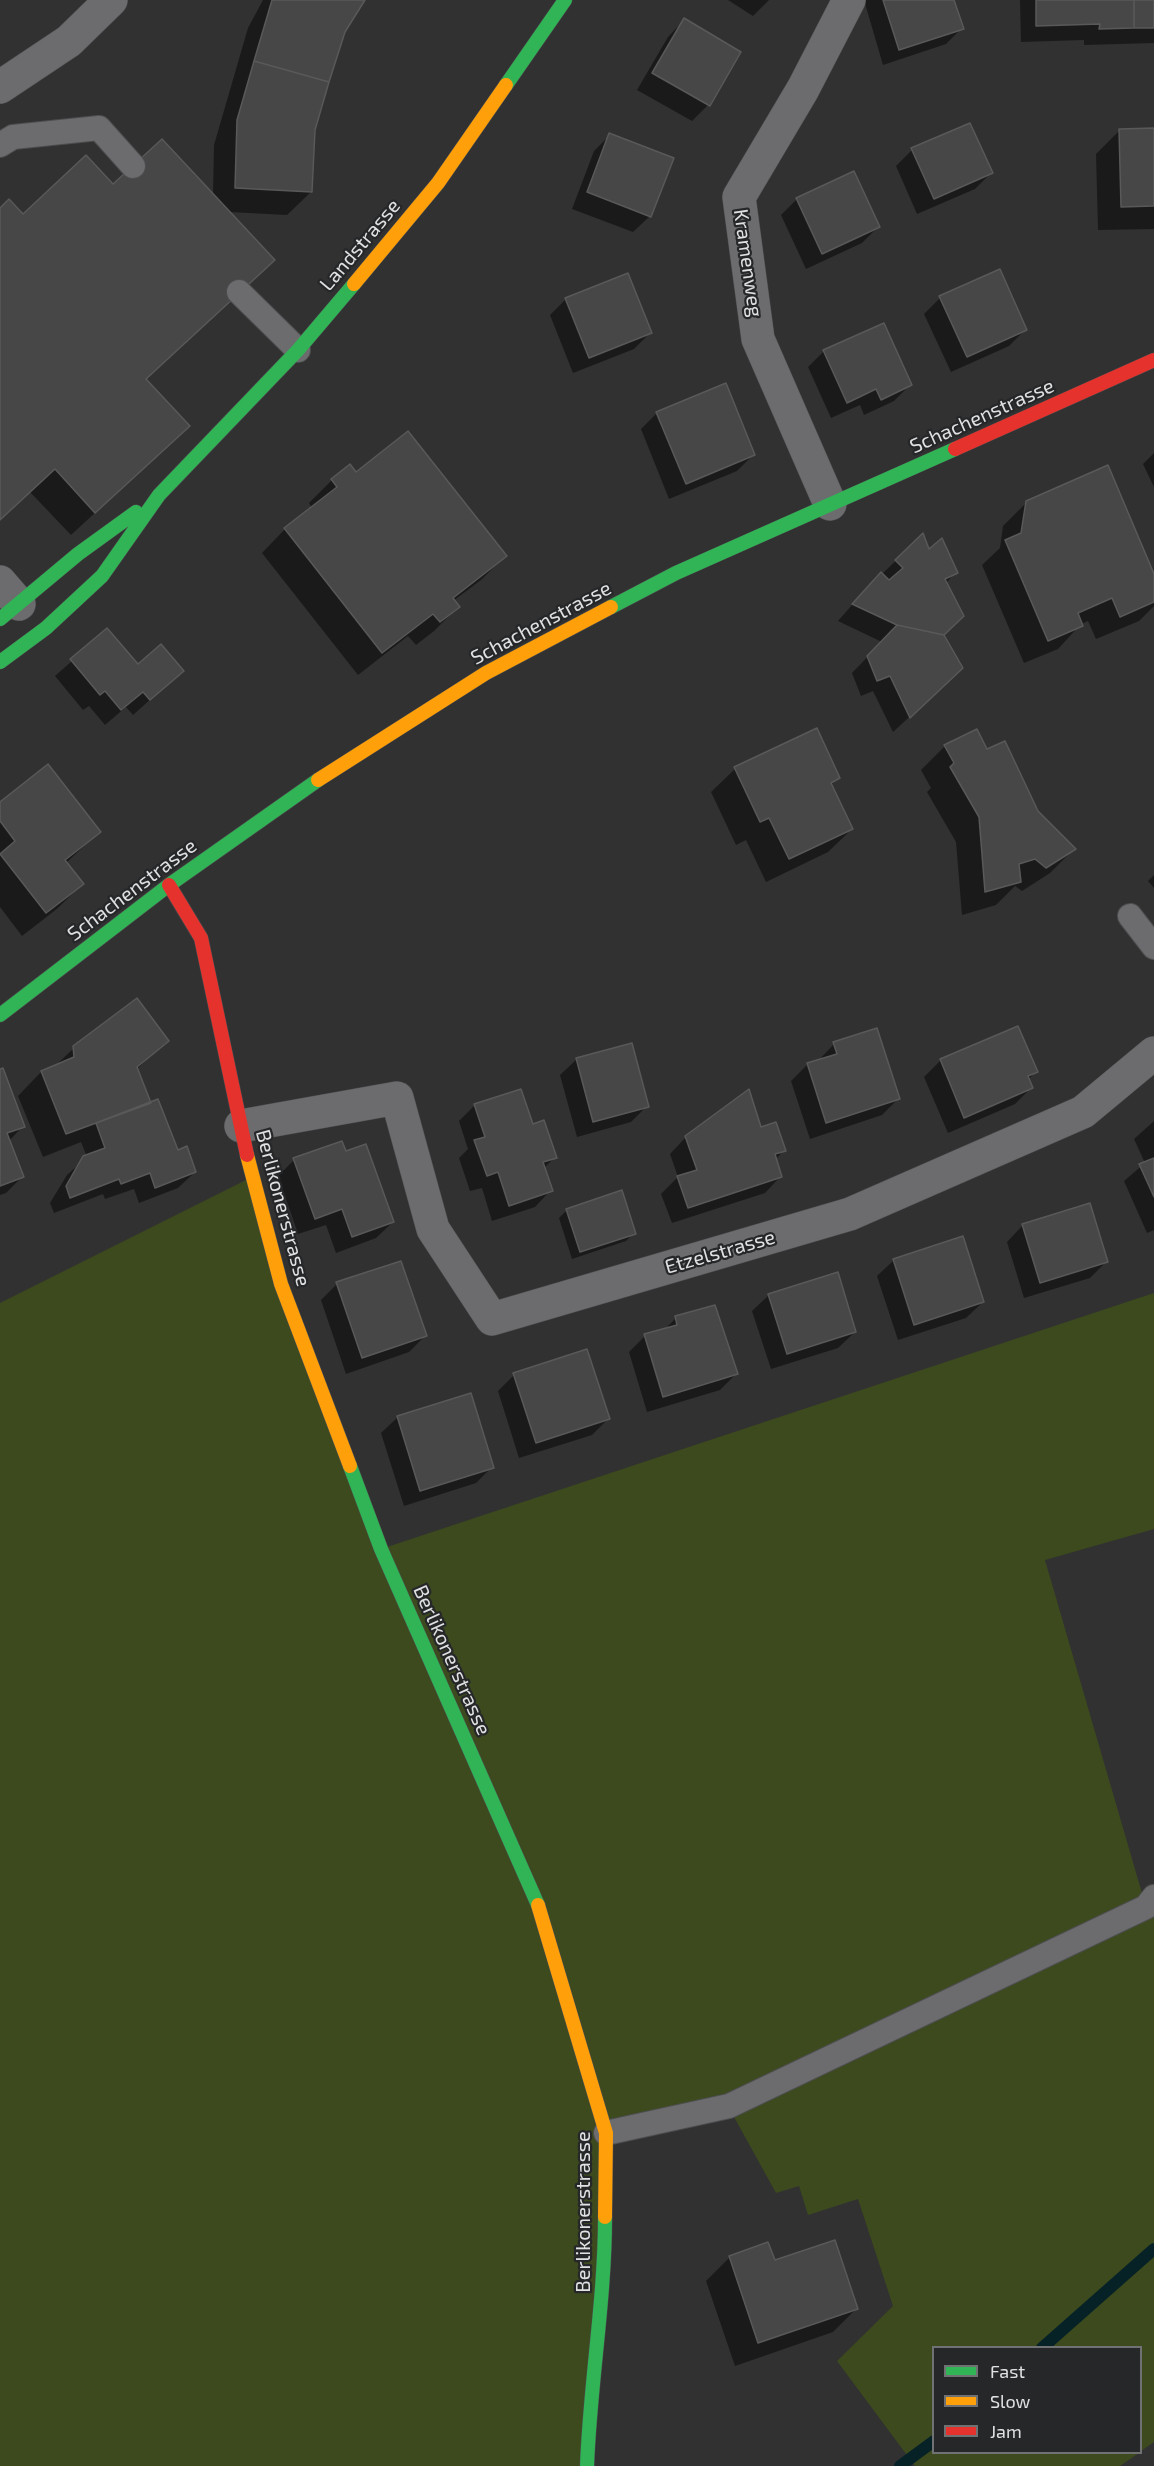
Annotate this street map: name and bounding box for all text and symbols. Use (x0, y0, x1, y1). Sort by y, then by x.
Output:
street label: Landstrasse (315, 194, 405, 296)
street label: Kramenweg (729, 207, 767, 319)
street label: Schachenstrasse (906, 373, 1058, 459)
street label: Schachenstrasse (467, 576, 615, 670)
street label: Schachenstrasse (63, 834, 201, 946)
street label: Berlikonerstrasse (251, 1127, 315, 1289)
street label: Etzelstrasse (662, 1225, 778, 1279)
street label: Berlikonerstrasse (408, 1581, 496, 1739)
street label: Berlikonerstrasse (571, 2131, 595, 2293)
legend (932, 2346, 1142, 2454)
text: Fast (990, 2360, 1025, 2382)
text: Slow (990, 2390, 1030, 2412)
text: Jam (990, 2420, 1022, 2442)

